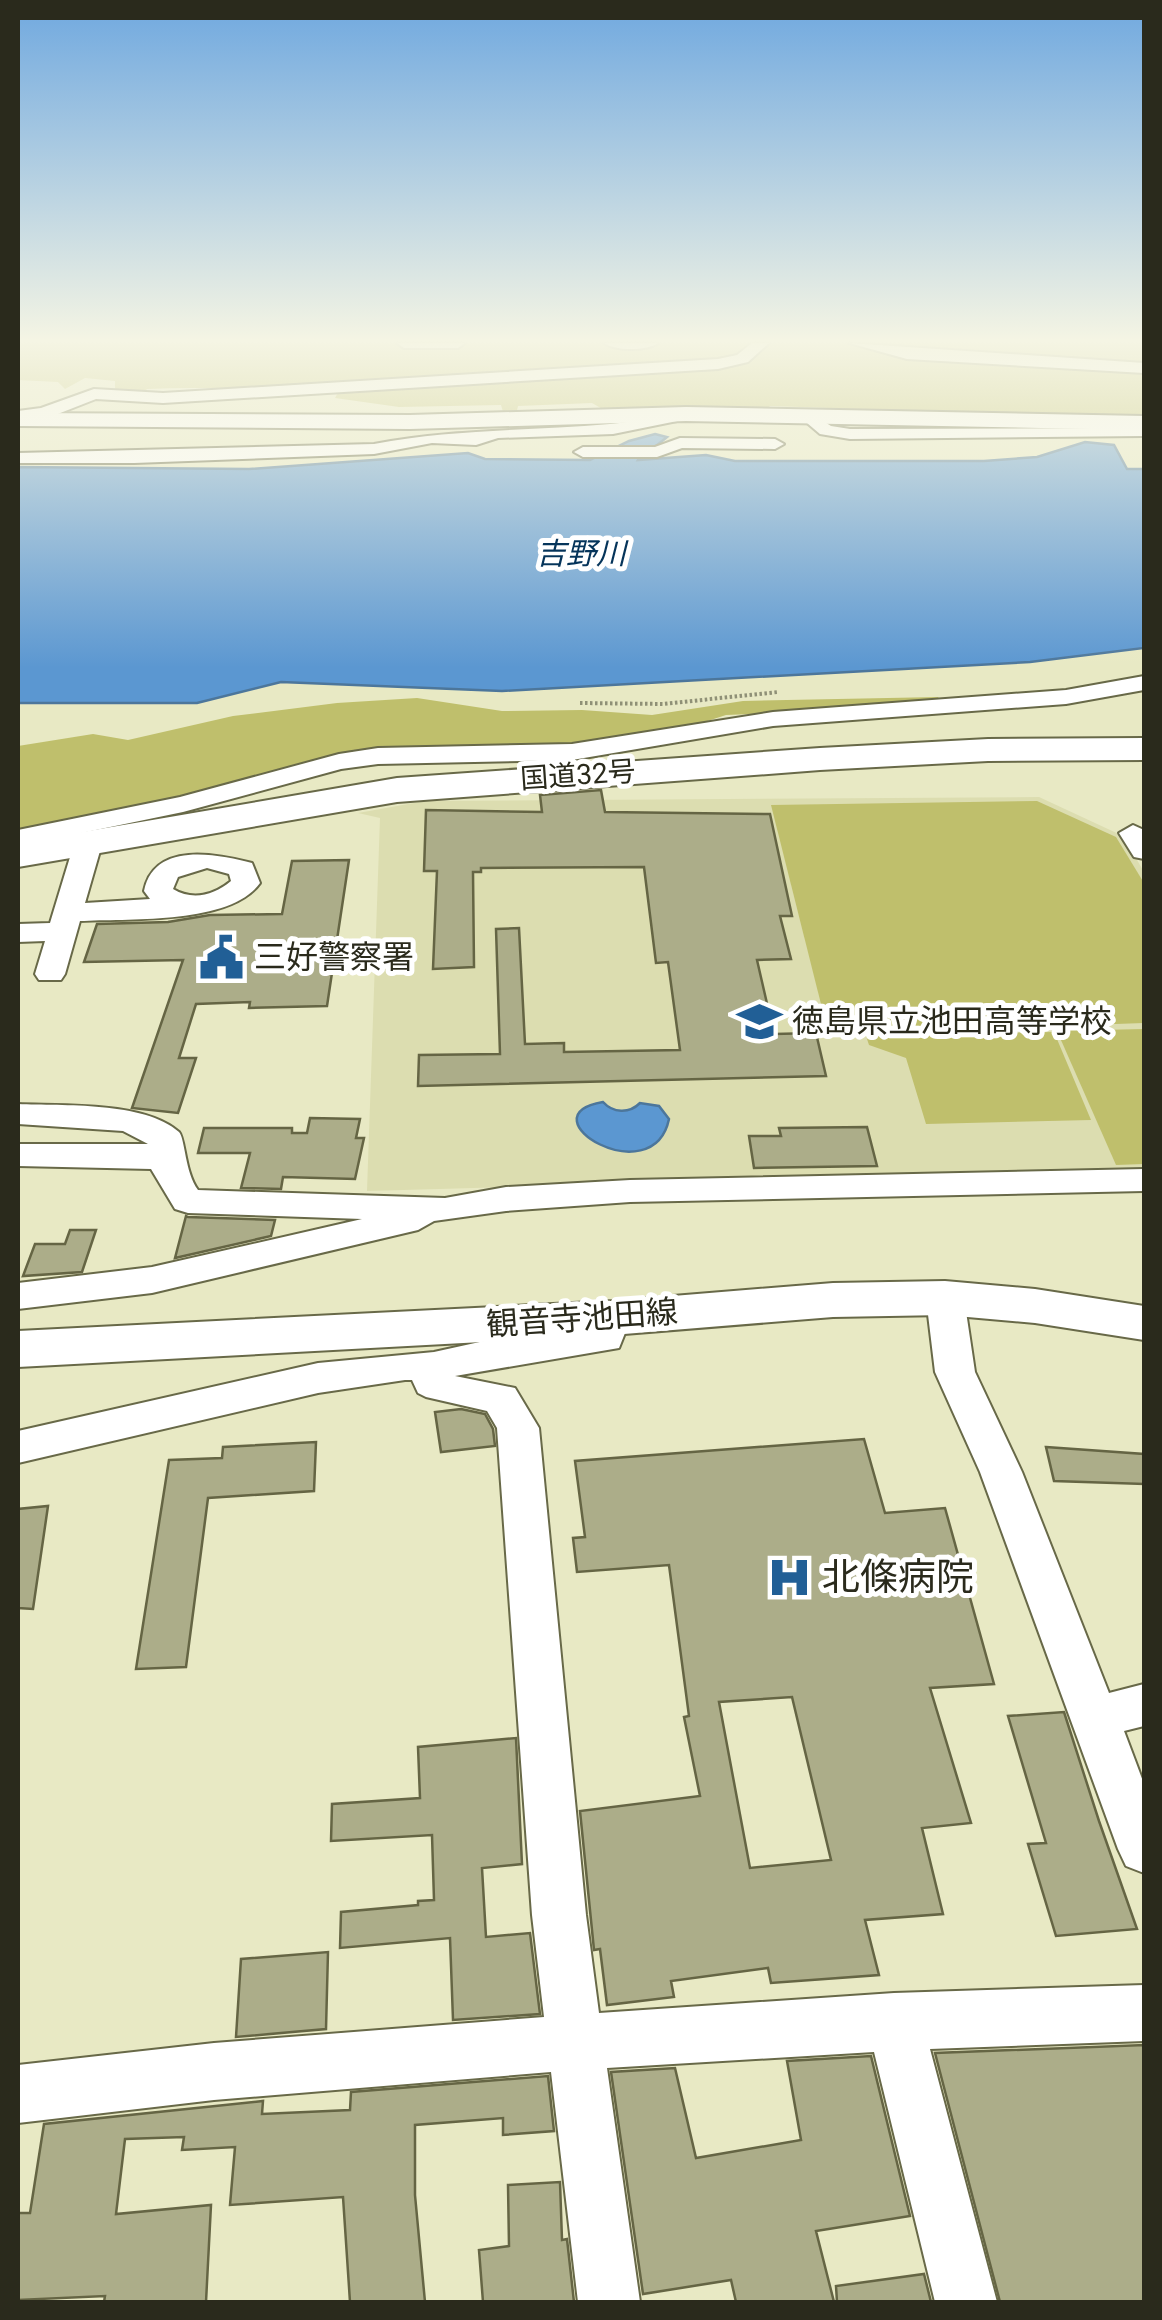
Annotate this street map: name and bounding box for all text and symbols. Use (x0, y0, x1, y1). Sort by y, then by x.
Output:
water label: 吉野川 (536, 536, 629, 571)
street label: 国道32号 (519, 755, 637, 795)
public building icon: 三好警察署 (197, 933, 245, 981)
place label: 三好警察署 (254, 938, 414, 976)
school or university icon: 徳島県立池田高等学校 (735, 997, 783, 1045)
place label: 徳島県立池田高等学校 (792, 1002, 1112, 1040)
street label: 観音寺池田線 (485, 1292, 679, 1344)
hospital icon: 北條病院 (765, 1553, 813, 1601)
place label: 北條病院 (822, 1555, 974, 1599)

